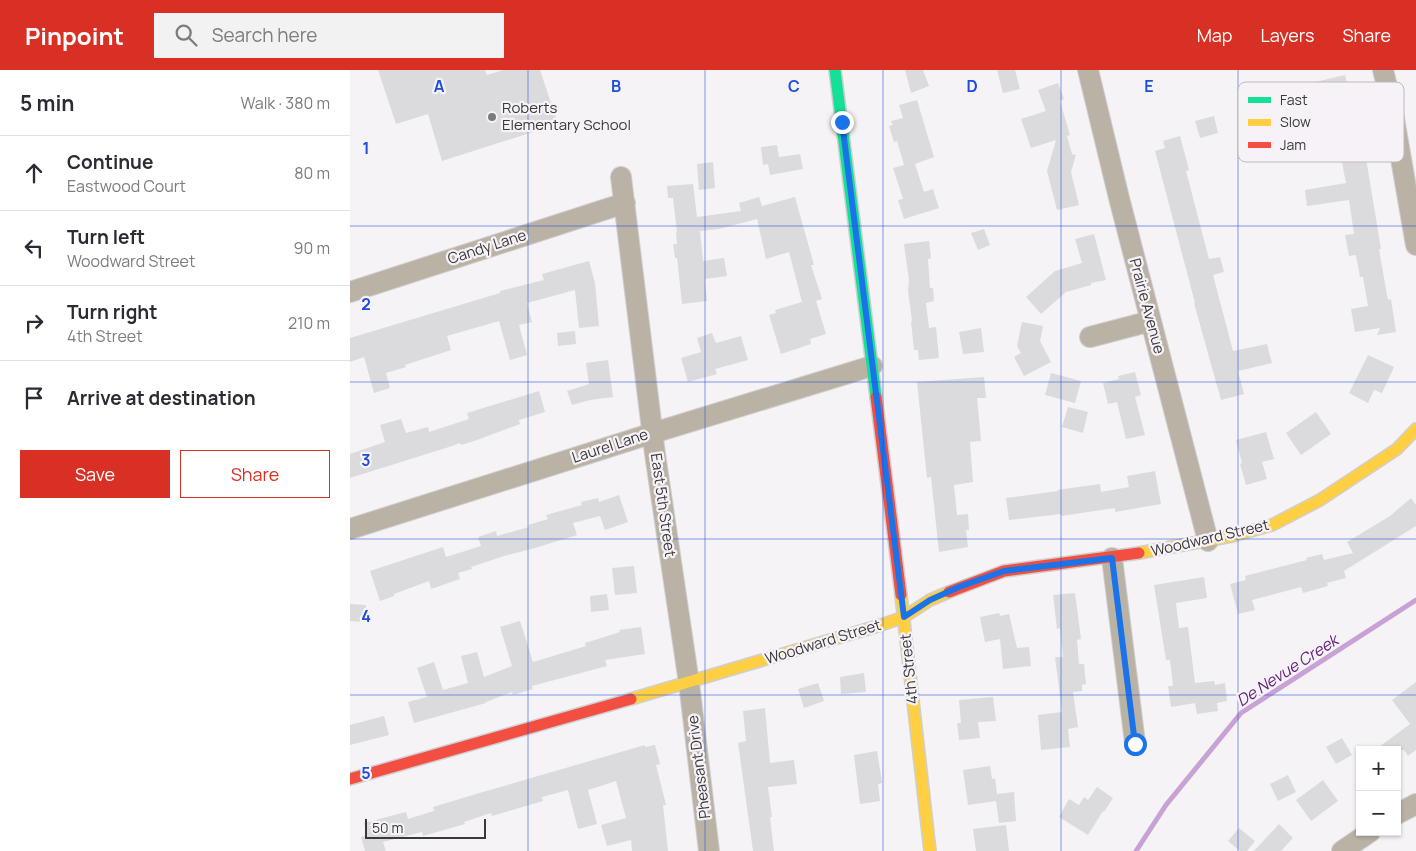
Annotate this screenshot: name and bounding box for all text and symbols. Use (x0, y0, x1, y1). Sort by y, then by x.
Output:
search box (154, 13, 504, 58)
text: Pinpoint (25, 19, 124, 52)
icon: search (172, 21, 200, 49)
text: Search here (212, 22, 317, 48)
text: Map (1197, 23, 1232, 47)
text: Layers (1260, 23, 1314, 47)
text: Share (1342, 23, 1391, 47)
text: A (434, 75, 445, 97)
text: B (611, 75, 621, 97)
text: C (788, 75, 800, 97)
text: D (966, 75, 978, 97)
text: E (1144, 75, 1154, 97)
legend (1238, 82, 1404, 162)
text: 5 min (20, 89, 74, 117)
text: Fast (1280, 90, 1308, 109)
text: Walk · 380 m (241, 92, 330, 114)
place label: Roberts Elementary School (502, 97, 631, 135)
marker: Roberts Elementary School (486, 111, 498, 123)
route end (831, 111, 854, 134)
text: Slow (1280, 112, 1311, 131)
text: Jam (1280, 135, 1306, 154)
text: 1 (362, 137, 370, 159)
text: Continue (67, 149, 153, 175)
icon: ahead (20, 159, 48, 187)
text: 80 m (294, 162, 330, 184)
text: Eastwood Court (67, 175, 186, 197)
text: Turn left (67, 224, 145, 250)
street label: Candy Lane (445, 224, 529, 269)
icon: left (20, 234, 48, 262)
text: 90 m (294, 237, 330, 259)
text: Woodward Street (67, 250, 195, 272)
street label: Prairie Avenue (1125, 256, 1170, 356)
text: 2 (361, 293, 371, 315)
text: Turn right (67, 299, 157, 325)
icon: right (20, 309, 48, 337)
text: 210 m (288, 312, 330, 334)
text: 4th Street (67, 325, 143, 347)
icon: arrive (20, 384, 48, 412)
text: Arrive at destination (67, 385, 256, 411)
street label: Laurel Lane (569, 423, 651, 468)
text: 3 (361, 449, 371, 471)
button: Save (20, 450, 170, 498)
button: Share (180, 450, 330, 498)
street label: East 5th Street (646, 452, 681, 558)
street label: Woodward Street (1149, 514, 1271, 561)
text: 4 (361, 605, 371, 627)
street label: Woodward Street (762, 614, 883, 669)
water label: De Nevue Creek (1232, 628, 1344, 711)
street label: 4th Street (894, 633, 923, 705)
street label: Pheasant Drive (682, 714, 715, 820)
route start (1124, 733, 1147, 756)
map controls (1356, 746, 1401, 836)
button: + (1356, 746, 1401, 791)
text: 5 (361, 762, 371, 784)
button: − (1356, 791, 1401, 836)
scale bar (365, 816, 486, 839)
text: 50 m (372, 818, 403, 837)

